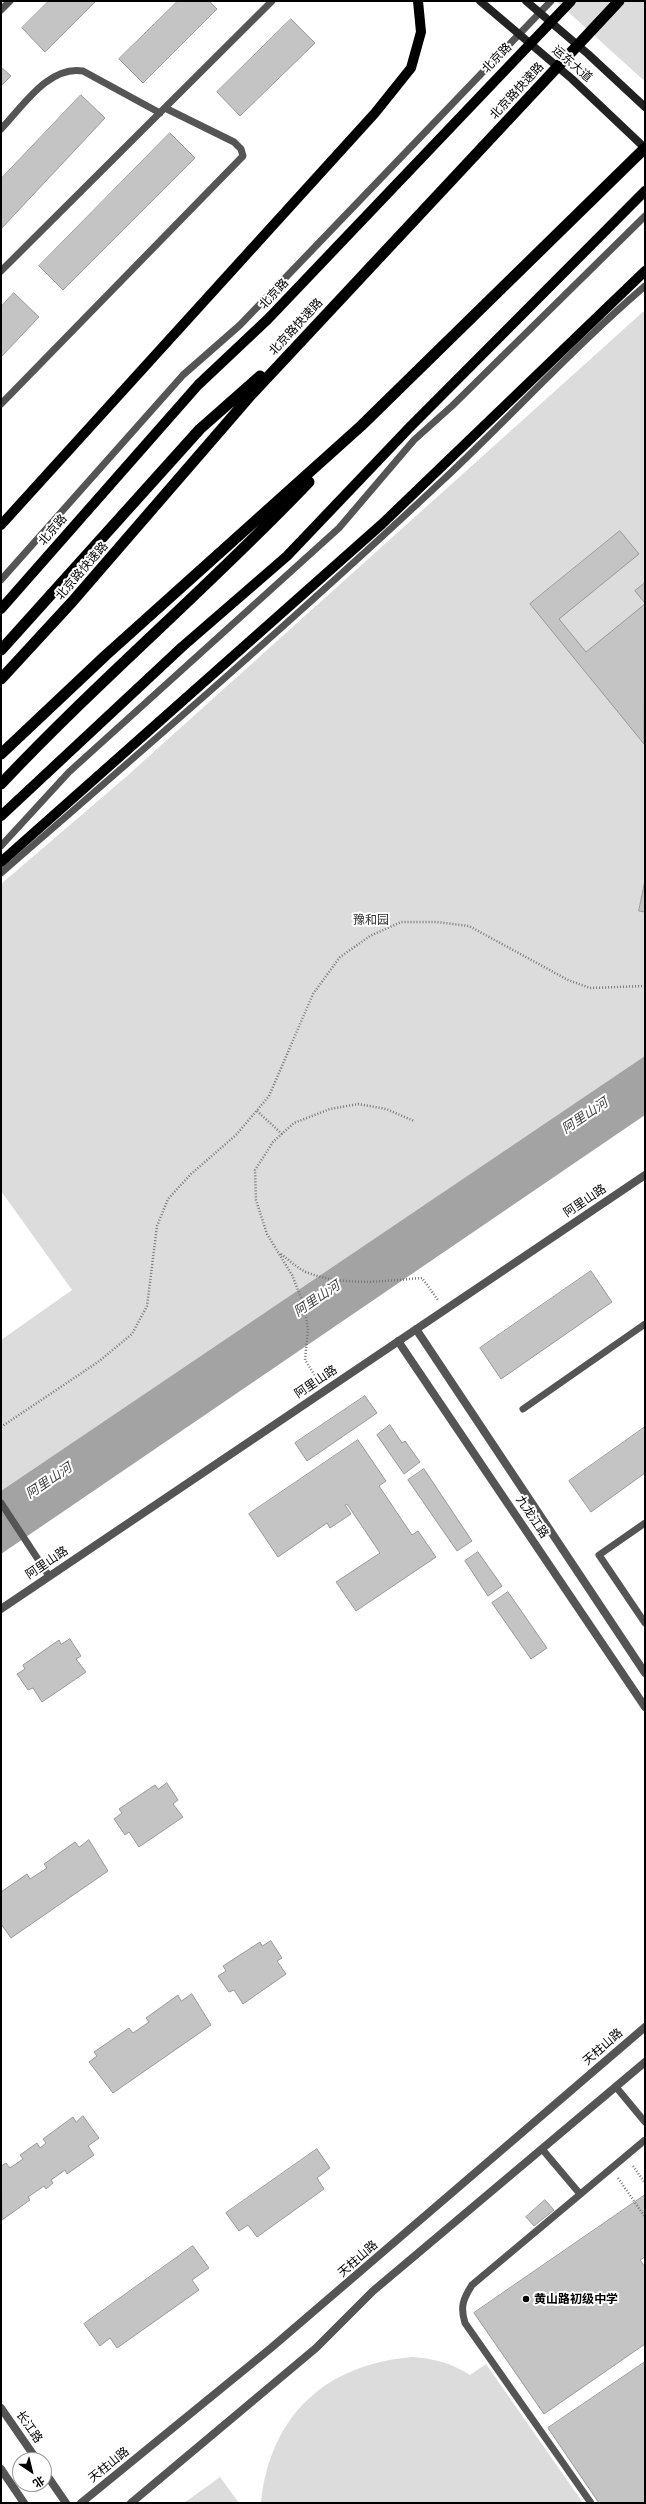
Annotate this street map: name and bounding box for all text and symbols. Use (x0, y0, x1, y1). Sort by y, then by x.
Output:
street label: 北京路 (479, 40, 515, 76)
street label: 运东大道 (549, 43, 595, 85)
street label: 北京路快速路 (487, 60, 547, 122)
street label: 北京路 (256, 276, 292, 312)
street label: 北京路快速路 (266, 296, 326, 358)
street label: 北京路 (36, 512, 70, 548)
street label: 北京路快速路 (53, 539, 111, 603)
park label: 豫和园 (353, 913, 389, 927)
water label: 阿里山河 (559, 1095, 611, 1137)
street label: 阿里山路 (561, 1182, 609, 1220)
water label: 阿里山河 (291, 1278, 343, 1320)
street label: 阿里山路 (292, 1363, 340, 1401)
water label: 阿里山河 (23, 1460, 75, 1502)
street label: 九龙江路 (513, 1493, 551, 1541)
street label: 阿里山路 (23, 1544, 71, 1582)
street label: 天柱山路 (580, 2026, 626, 2068)
street label: 天柱山路 (335, 2238, 381, 2280)
place label: 黄山路初级中学 (534, 2292, 618, 2306)
marker: 黄山路初级中学 (521, 2294, 531, 2304)
street label: 长江路 (13, 2408, 45, 2446)
street label: 天柱山路 (86, 2444, 132, 2486)
north arrow (12, 2452, 52, 2492)
text: 北 (30, 2473, 47, 2490)

